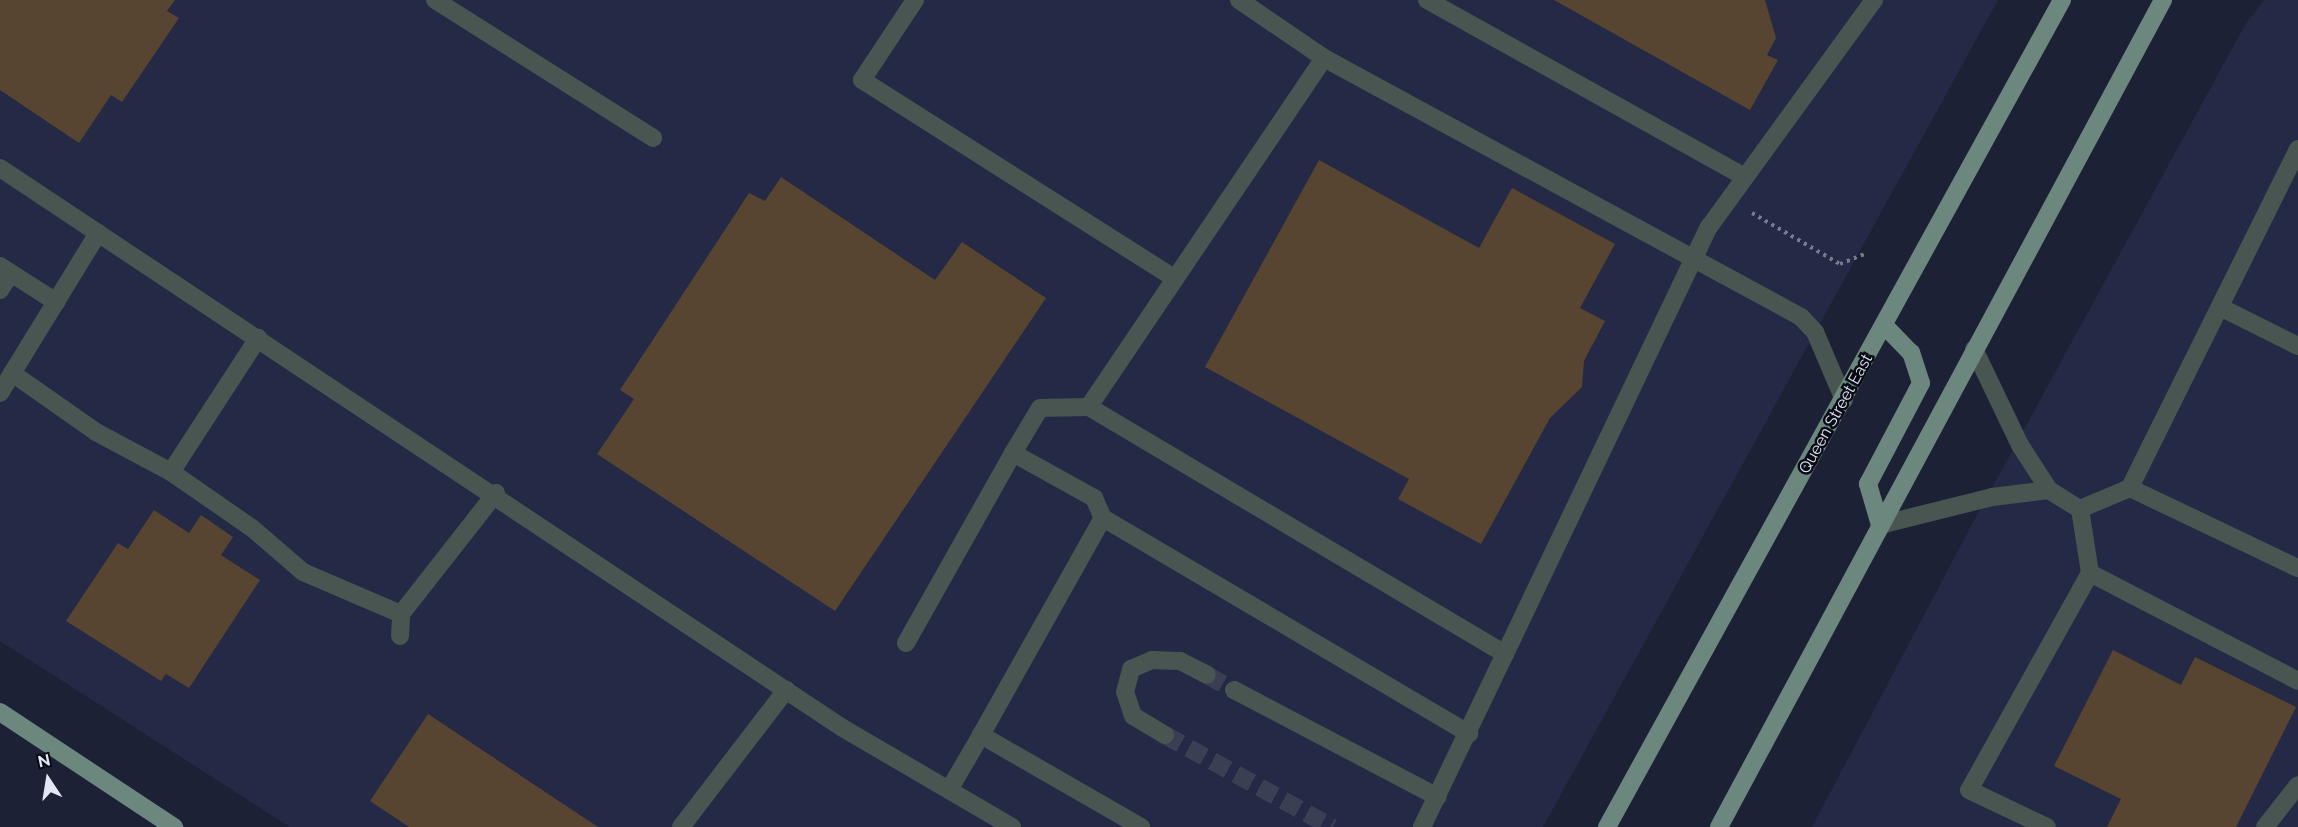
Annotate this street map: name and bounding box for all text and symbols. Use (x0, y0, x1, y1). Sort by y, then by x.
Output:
street label: Queen Street East (1795, 351, 1877, 477)
north arrow (18, 749, 78, 809)
text: N (36, 750, 52, 771)

